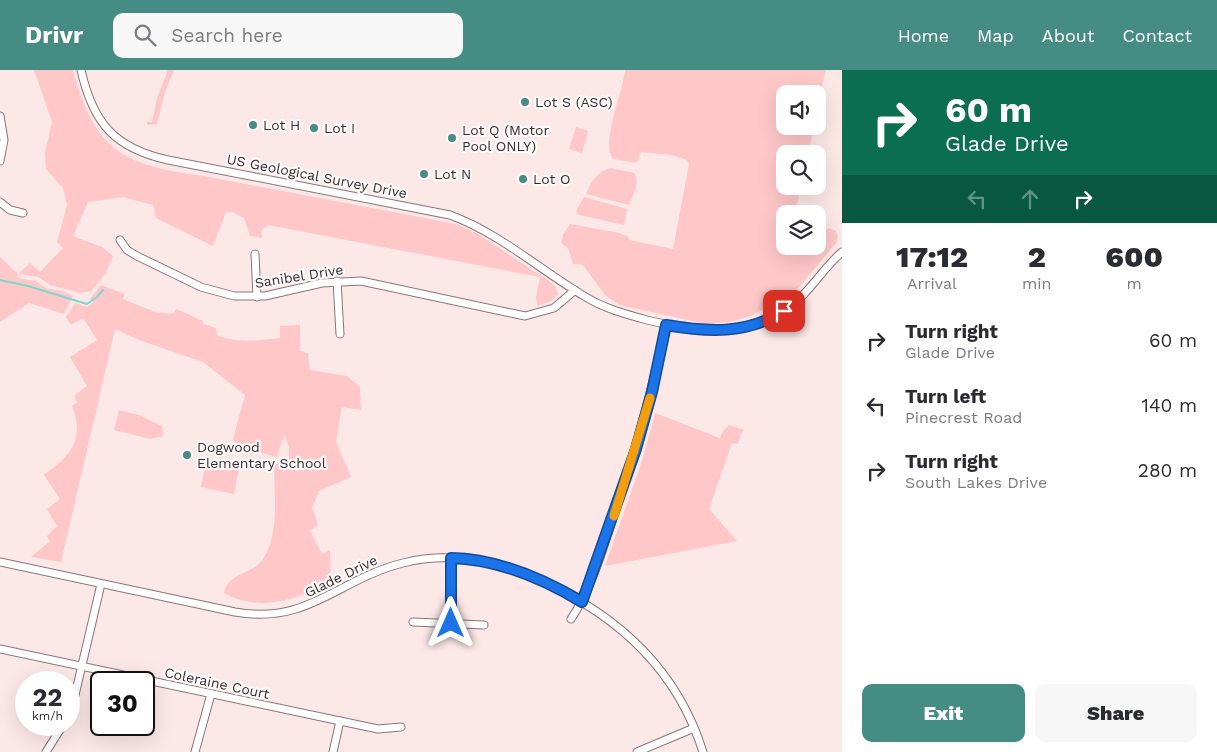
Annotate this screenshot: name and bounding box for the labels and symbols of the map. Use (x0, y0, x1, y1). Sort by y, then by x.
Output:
place label: Lot S (ASC) (535, 94, 613, 110)
marker: Lot S (ASC) (519, 96, 531, 108)
place label: Lot H (263, 117, 300, 133)
marker: Lot H (247, 119, 259, 131)
place label: Lot I (324, 120, 355, 136)
marker: Lot I (308, 122, 320, 134)
place label: Lot Q (Motor Pool ONLY) (462, 122, 549, 154)
marker: Lot Q (Motor Pool ONLY) (446, 132, 458, 144)
street label: US Geological Survey Drive (226, 151, 408, 201)
place label: Lot N (434, 166, 471, 182)
marker: Lot N (418, 168, 430, 180)
place label: Lot O (533, 171, 571, 187)
marker: Lot O (517, 173, 529, 185)
street label: Sanibel Drive (254, 261, 344, 291)
pin (763, 290, 805, 332)
place label: Dogwood Elementary School (197, 439, 327, 471)
marker: Dogwood Elementary School (181, 449, 193, 461)
street label: Glade Drive (302, 552, 380, 600)
position arrow (424, 596, 476, 648)
street label: Coleraine Court (163, 664, 271, 702)
speed limit sign: 30 (90, 671, 155, 736)

